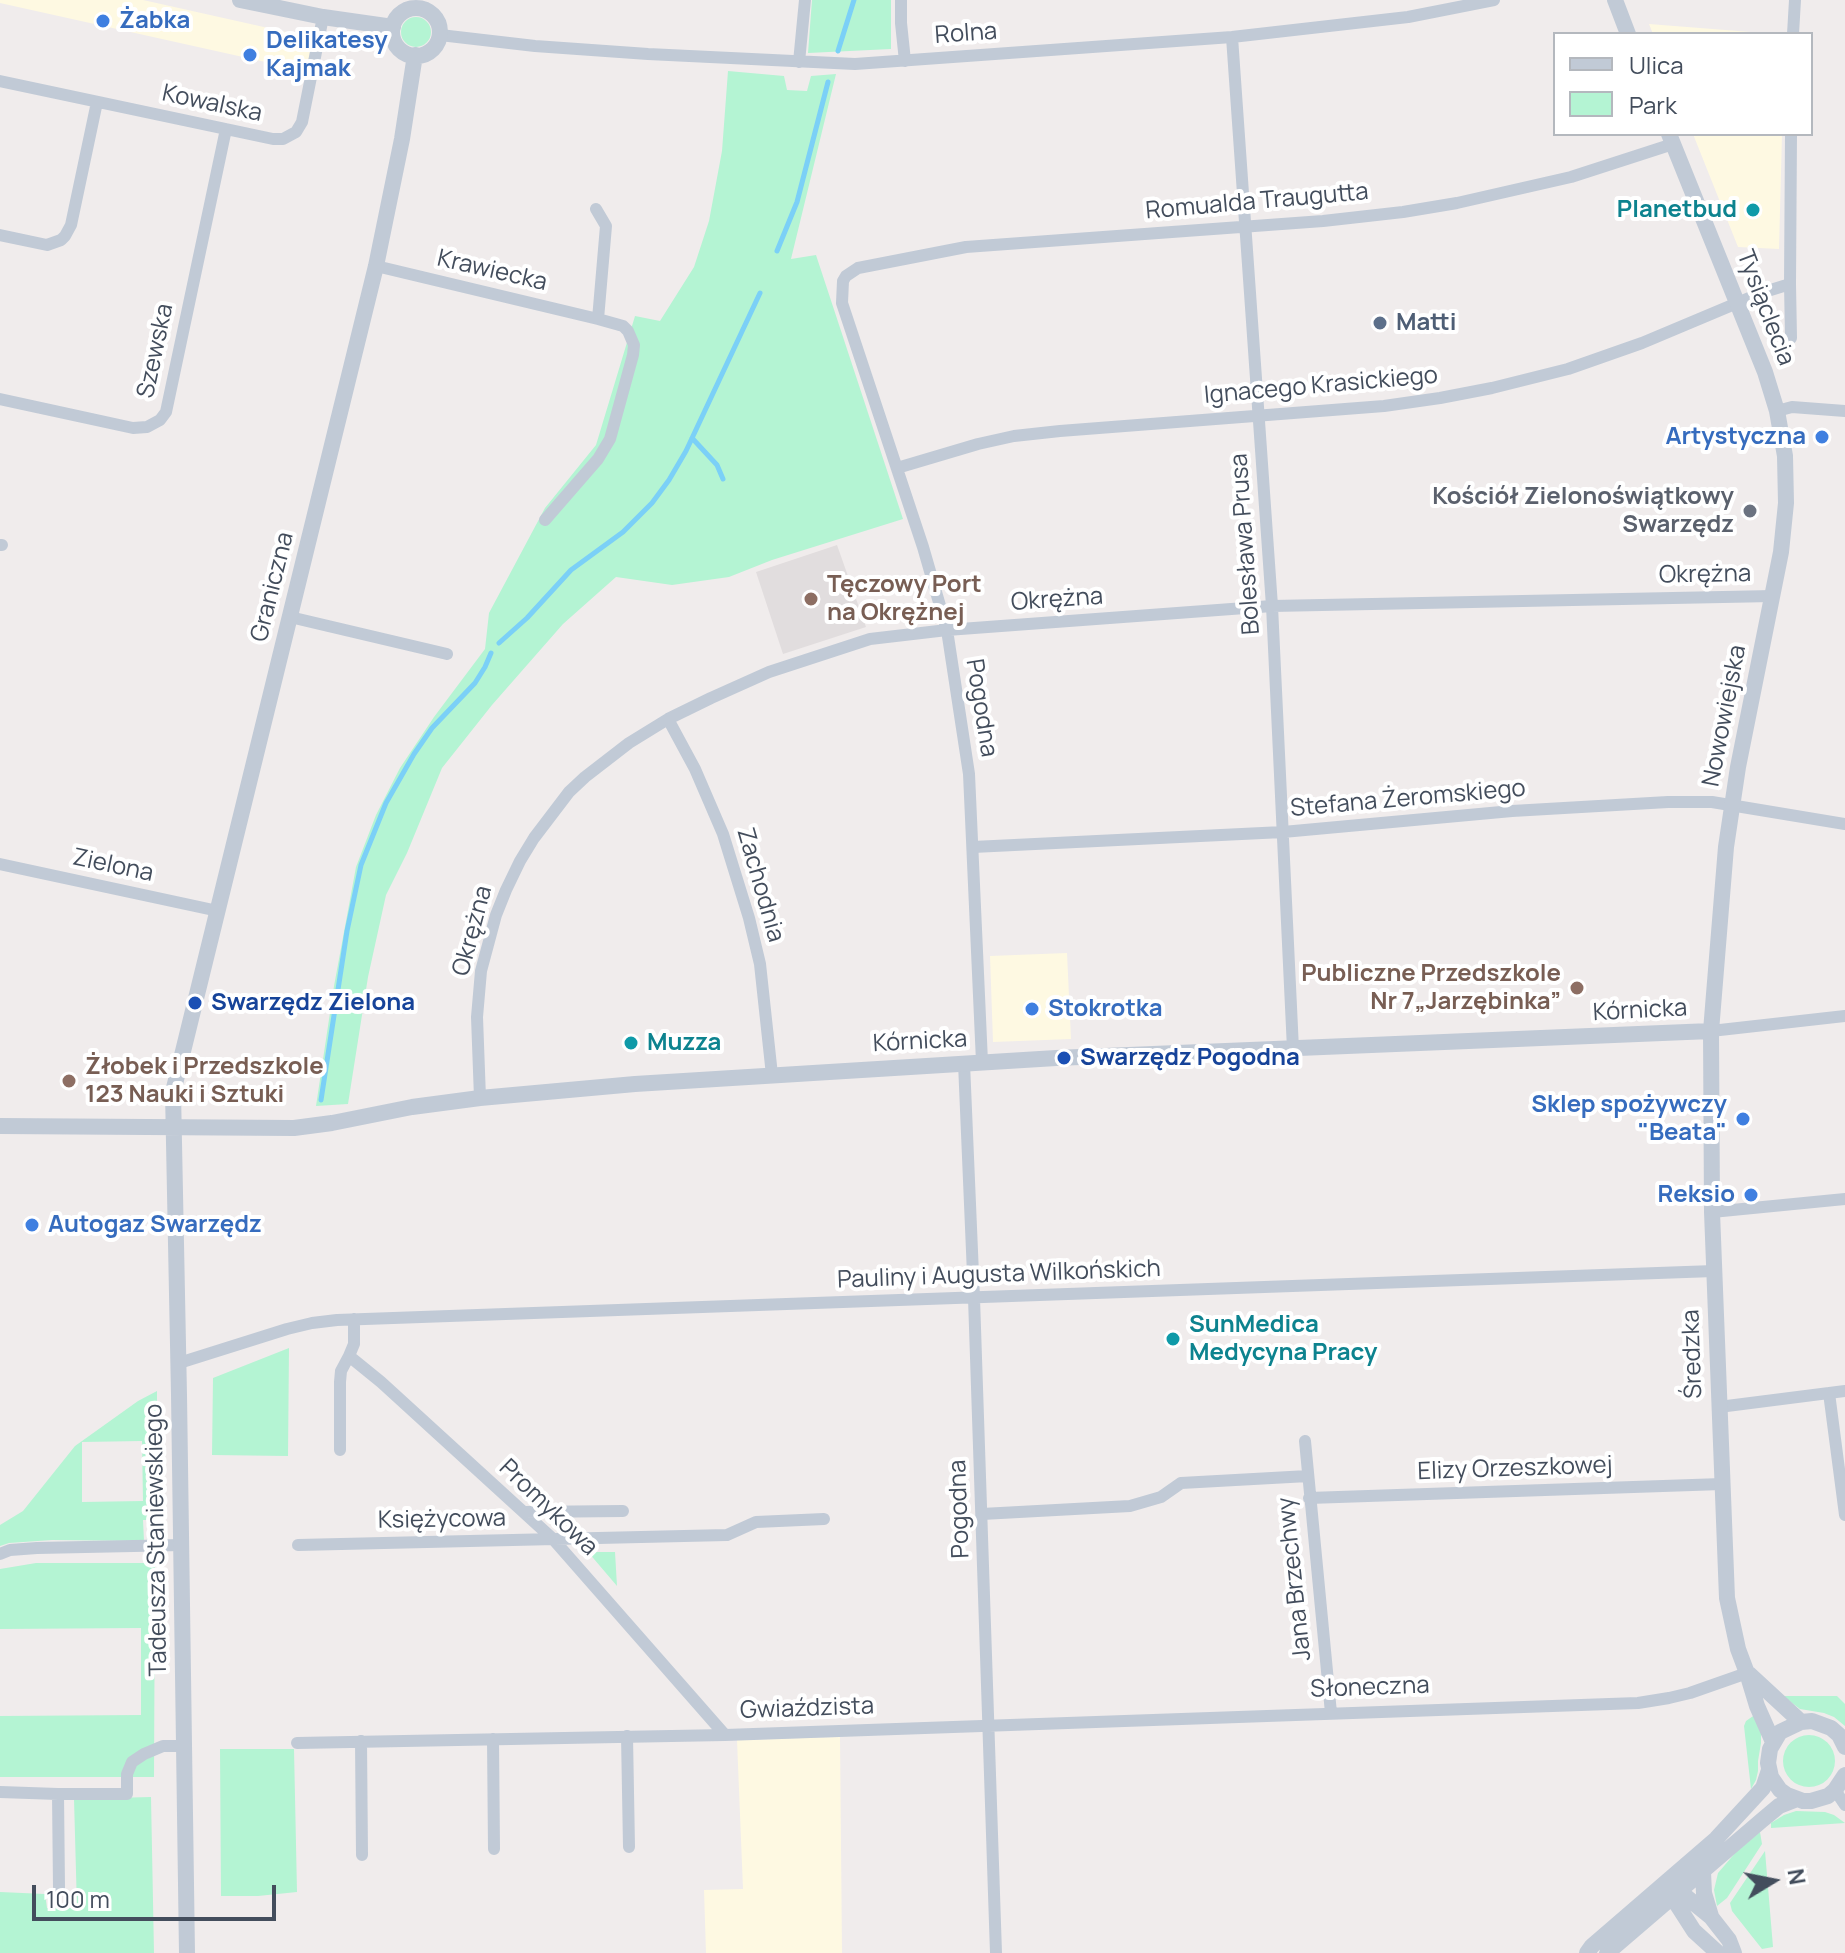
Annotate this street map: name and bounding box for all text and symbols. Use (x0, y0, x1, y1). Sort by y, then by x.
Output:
place label: Żabka (119, 7, 190, 35)
marker: Żabka (94, 12, 112, 30)
street label: Rolna (934, 17, 998, 51)
place label: Delikatesy Kajmak (266, 27, 388, 83)
legend (1553, 32, 1813, 136)
marker: Delikatesy Kajmak (241, 46, 259, 64)
text: Ulica (1629, 48, 1684, 81)
street label: Kowalska (159, 79, 265, 129)
text: Park (1629, 88, 1677, 121)
street label: Romualda Traugutta (1144, 178, 1370, 226)
place label: Planetbud (1617, 196, 1737, 224)
marker: Planetbud (1744, 201, 1762, 219)
street label: Krawiecka (434, 244, 550, 298)
street label: Tysiąclecia (1730, 246, 1800, 370)
street label: Szewska (132, 301, 180, 401)
place label: Matti (1396, 309, 1456, 337)
marker: Matti (1371, 314, 1389, 332)
street label: Ignacego Krasickiego (1203, 361, 1439, 411)
place label: Artystyczna (1665, 423, 1806, 451)
marker: Artystyczna (1813, 428, 1831, 446)
street label: Bolesława Prusa (1225, 452, 1267, 636)
place label: Kościół Zielonoświątkowy Swarzędz (1432, 483, 1734, 539)
marker: Kościół Zielonoświątkowy Swarzędz (1741, 502, 1759, 520)
street label: Graniczna (245, 529, 301, 645)
street label: Okrężna (1659, 560, 1751, 590)
place label: Tęczowy Port na Okrężnej (827, 571, 982, 627)
street label: Okrężna (1010, 582, 1104, 618)
marker: Tęczowy Port na Okrężnej (802, 590, 820, 608)
street label: Nowowiejska (1697, 643, 1753, 789)
street label: Pogodna (959, 657, 1003, 759)
street label: Stefana Żeromskiego (1289, 774, 1527, 824)
street label: Zachodnia (730, 825, 790, 945)
street label: Zielona (70, 843, 156, 889)
street label: Okrężna (447, 883, 499, 979)
place label: Publiczne Przedszkole Nr 7„Jarzębinka” (1301, 960, 1561, 1016)
marker: Publiczne Przedszkole Nr 7„Jarzębinka” (1568, 979, 1586, 997)
place label: Swarzędz Zielona (211, 989, 415, 1017)
marker: Swarzędz Zielona (186, 994, 204, 1012)
street label: Kórnicka (1592, 994, 1688, 1028)
place label: Stokrotka (1048, 995, 1163, 1023)
marker: Stokrotka (1023, 1000, 1041, 1018)
street label: Kórnicka (872, 1025, 968, 1059)
place label: Muzza (647, 1029, 721, 1057)
marker: Muzza (622, 1034, 640, 1052)
place label: Swarzędz Pogodna (1080, 1044, 1300, 1072)
marker: Swarzędz Pogodna (1055, 1049, 1073, 1067)
place label: Żłobek i Przedszkole 123 Nauki i Sztuki (85, 1053, 324, 1109)
marker: Żłobek i Przedszkole 123 Nauki i Sztuki (60, 1072, 78, 1090)
place label: Sklep spożywczy "Beata" (1531, 1091, 1727, 1147)
marker: Sklep spożywczy "Beata" (1734, 1110, 1752, 1128)
place label: Reksio (1657, 1181, 1735, 1209)
marker: Reksio (1742, 1186, 1760, 1204)
place label: Autogaz Swarzędz (48, 1211, 262, 1239)
marker: Autogaz Swarzędz (23, 1216, 41, 1234)
street label: Pauliny i Augusta Wilkońskich (837, 1255, 1161, 1295)
street label: Średzka (1677, 1309, 1709, 1399)
place label: SunMedica Medycyna Pracy (1189, 1311, 1377, 1367)
marker: SunMedica Medycyna Pracy (1164, 1330, 1182, 1348)
street label: Tadeusza Staniewskiego (140, 1403, 174, 1677)
street label: Elizy Orzeszkowej (1417, 1451, 1613, 1487)
street label: Promykowa (493, 1454, 603, 1562)
street label: Pogodna (944, 1459, 976, 1559)
street label: Jana Brzechwy (1272, 1496, 1318, 1662)
street label: Księżycowa (378, 1504, 506, 1536)
street label: Słoneczna (1310, 1672, 1430, 1704)
street label: Gwiaździsta (739, 1692, 875, 1726)
north arrow (1733, 1841, 1813, 1921)
text: N (1780, 1866, 1813, 1887)
scale bar (36, 1869, 280, 1919)
text: 100 m (46, 1882, 110, 1915)

